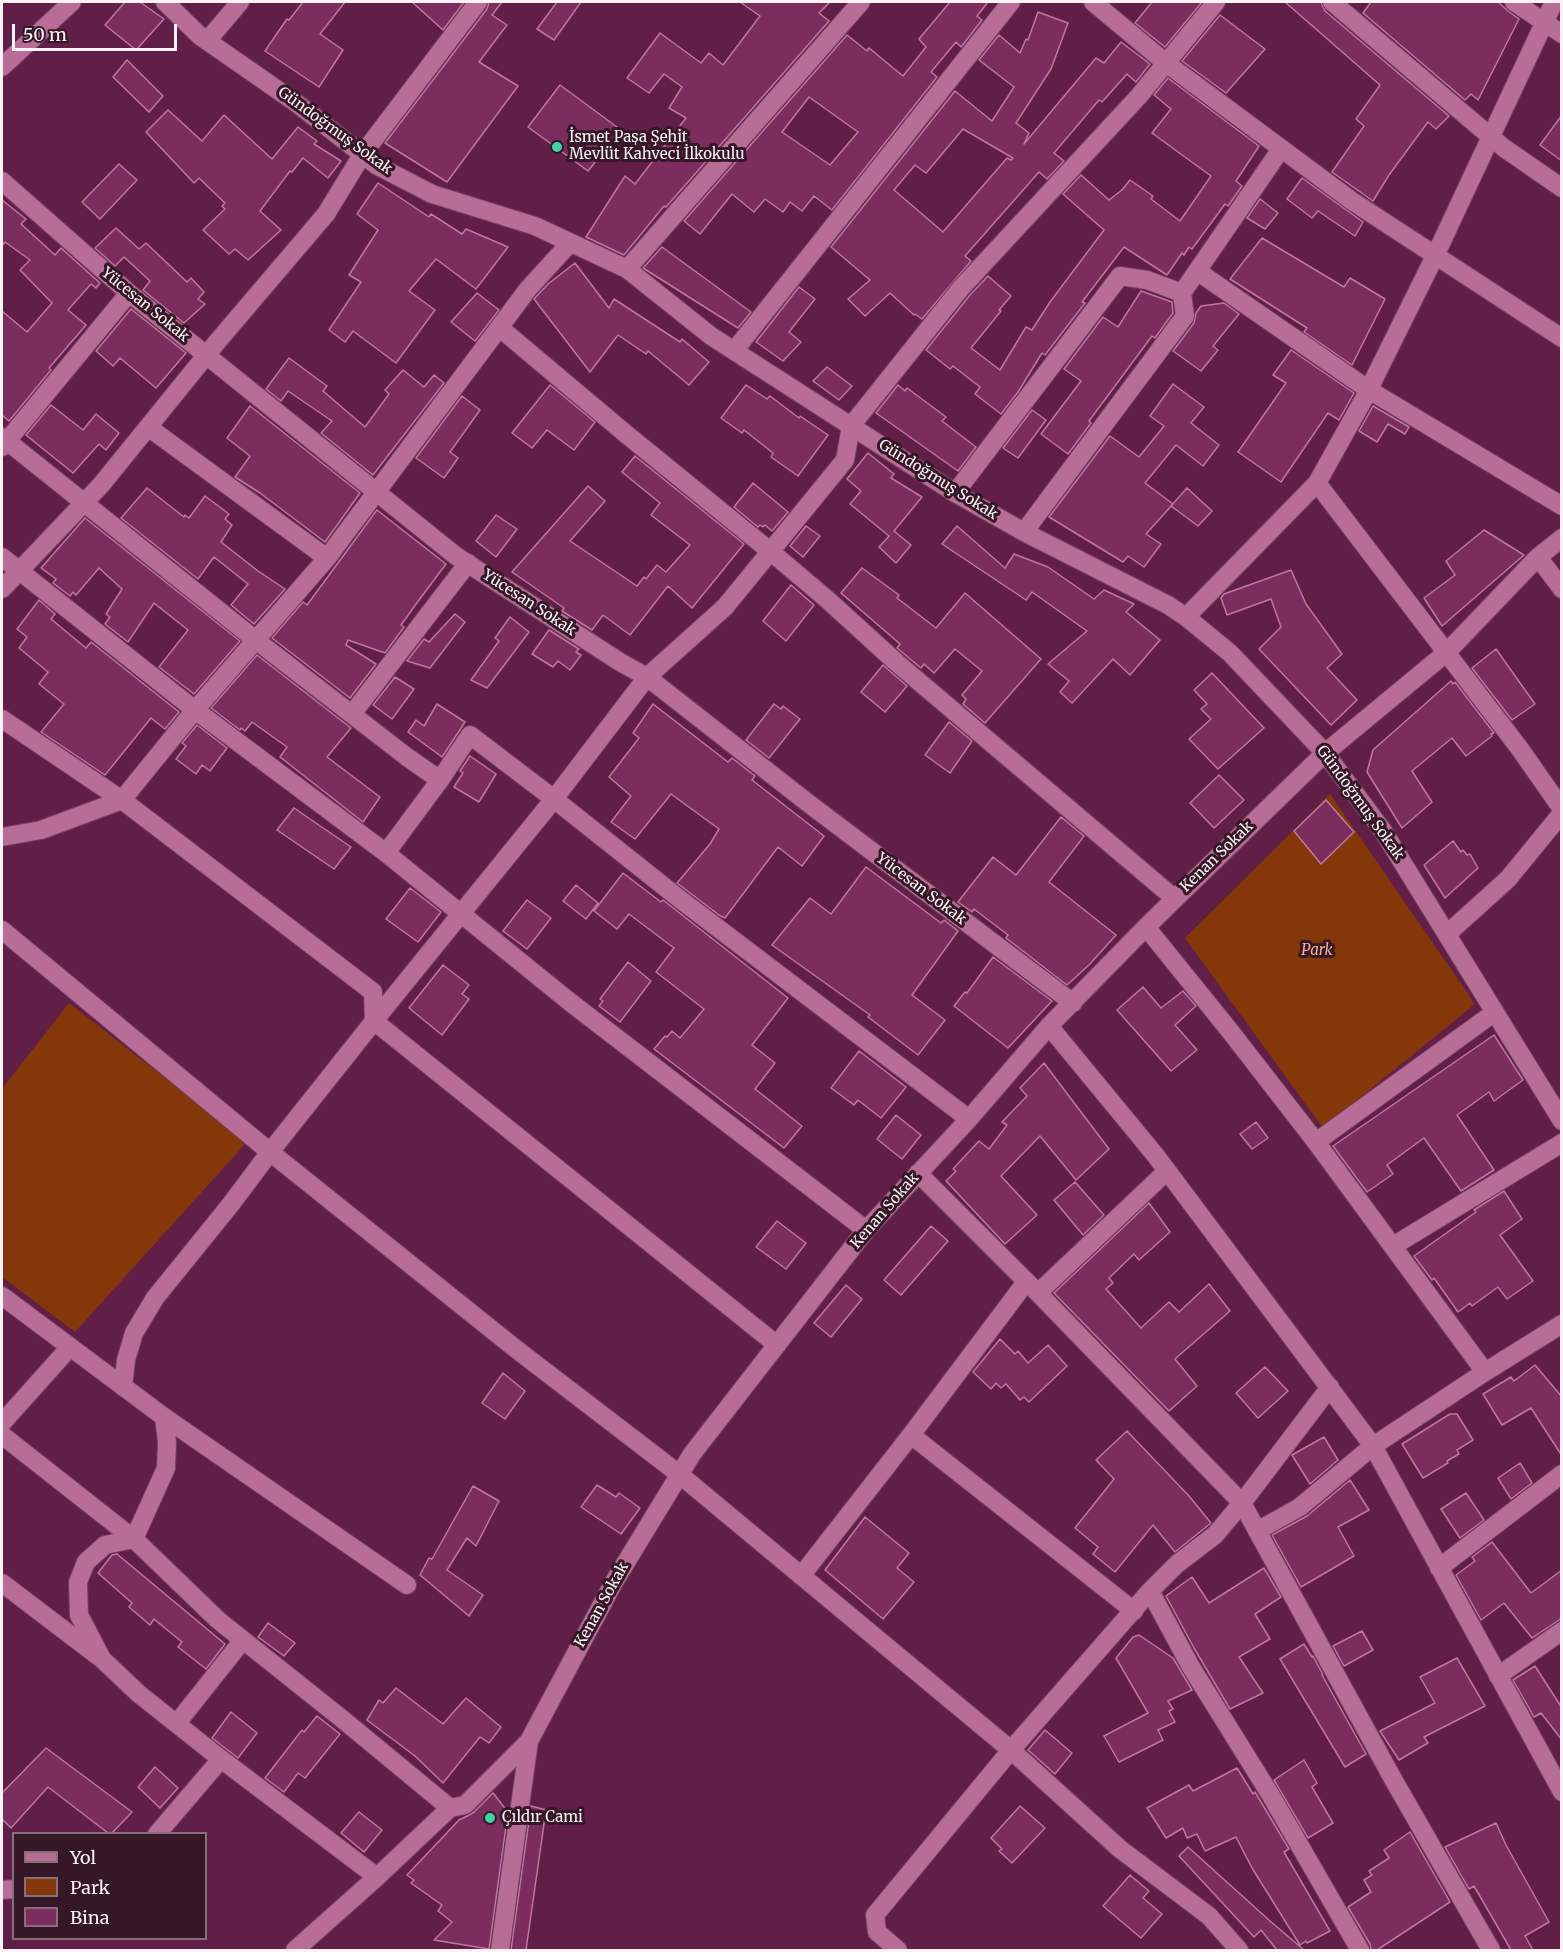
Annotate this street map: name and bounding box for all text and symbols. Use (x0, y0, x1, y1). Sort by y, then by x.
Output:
scale bar (15, 12, 180, 50)
text: 50 m (23, 23, 67, 46)
street label: Gündoğmuş Sokak (274, 83, 396, 179)
place label: İsmet Paşa Şehit Mevlüt Kahveci İlkokulu (569, 129, 745, 164)
marker: İsmet Paşa Şehit Mevlüt Kahveci İlkokulu (550, 140, 564, 154)
street label: Yücesan Sokak (97, 264, 193, 346)
street label: Gündoğmuş Sokak (875, 436, 1001, 524)
street label: Yücesan Sokak (479, 566, 579, 640)
street label: Gündoğmuş Sokak (1312, 742, 1408, 864)
street label: Kenan Sokak (1177, 818, 1257, 896)
street label: Yücesan Sokak (873, 849, 969, 929)
park label: Park (1301, 942, 1333, 960)
street label: Kenan Sokak (847, 1169, 923, 1253)
street label: Kenan Sokak (571, 1559, 633, 1651)
place label: Çıldır Cami (502, 1809, 583, 1827)
marker: Çıldır Cami (483, 1811, 497, 1825)
legend (12, 1832, 207, 1940)
text: Yol (70, 1846, 96, 1869)
text: Park (70, 1876, 110, 1899)
text: Bina (70, 1906, 109, 1929)

